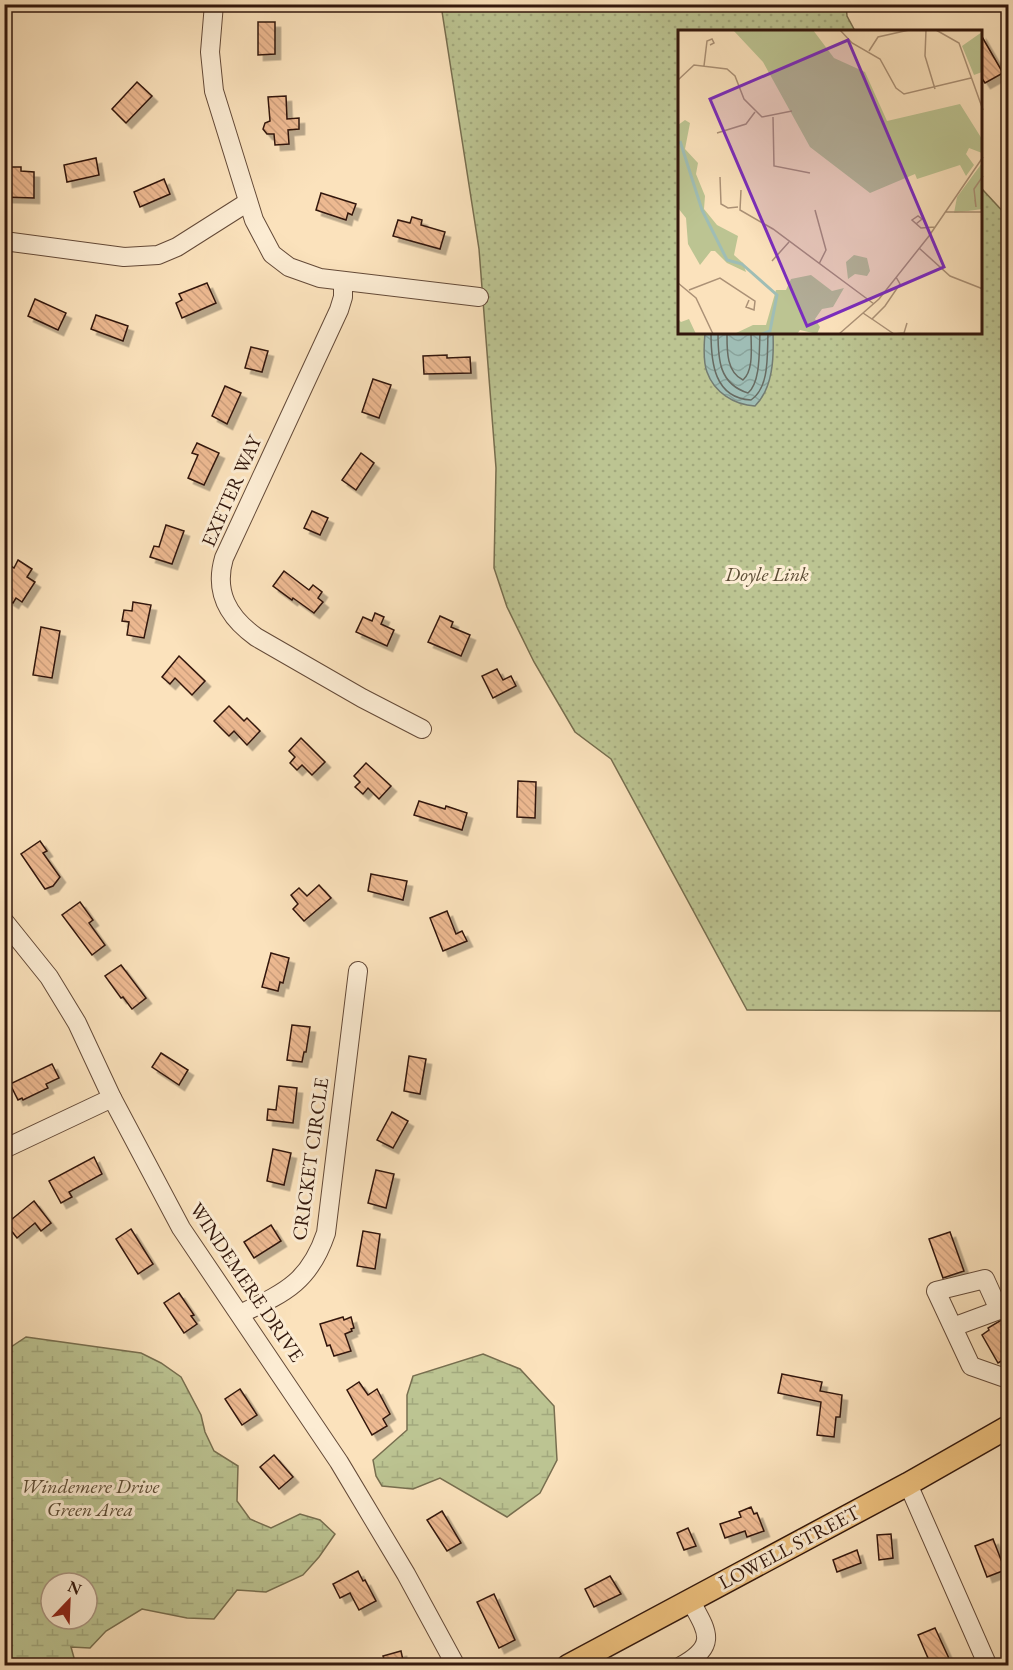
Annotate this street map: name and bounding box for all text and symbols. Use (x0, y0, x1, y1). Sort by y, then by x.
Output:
inset map (678, 30, 983, 334)
street label: EXETER WAY (195, 430, 268, 551)
park label: Doyle Link (724, 561, 809, 587)
street label: CRICKET CIRCLE (286, 1076, 334, 1242)
street label: WINDEMERE DRIVE (184, 1197, 310, 1367)
park label: Windemere Drive Green Area (21, 1473, 159, 1522)
street label: LOWELL STREET (714, 1499, 865, 1595)
north arrow (39, 1571, 99, 1631)
text: N (65, 1575, 85, 1600)

